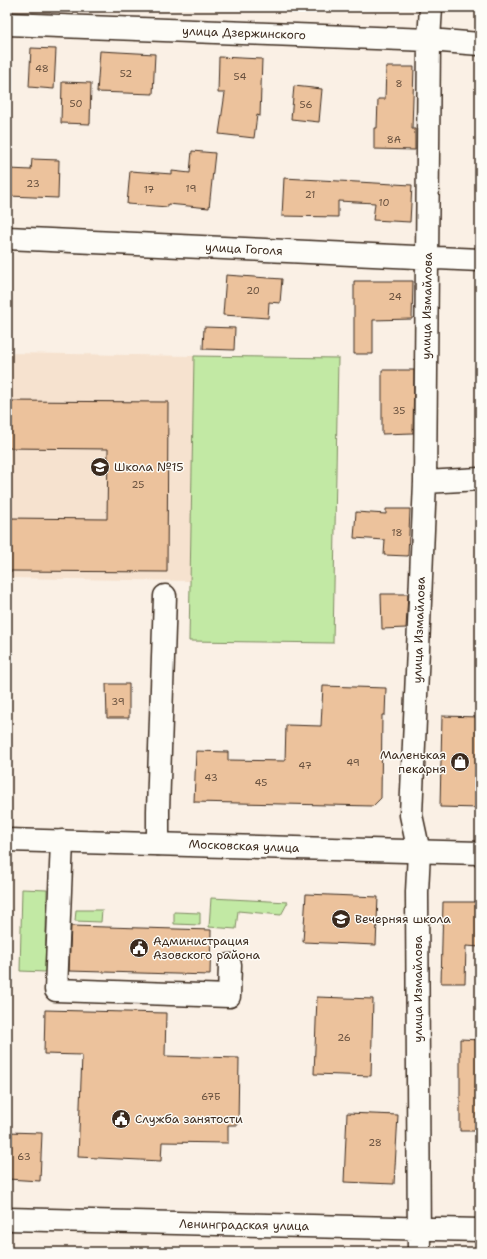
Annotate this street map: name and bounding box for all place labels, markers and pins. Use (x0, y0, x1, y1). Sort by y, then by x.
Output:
school or university icon: Школа №15 (89, 456, 111, 478)
place label: Школа №15 (114, 459, 184, 475)
place label: Маленькая пекарня (380, 747, 446, 777)
shop icon: Маленькая пекарня (449, 751, 471, 773)
school or university icon: Вечерняя школа (330, 908, 352, 930)
place label: Вечерняя школа (355, 911, 451, 927)
place label: Администрация Азовского района (153, 933, 261, 963)
public building icon: Администрация Азовского района (128, 937, 150, 959)
public building icon: Служба занятости (110, 1108, 132, 1130)
place label: Служба занятости (135, 1111, 243, 1127)

